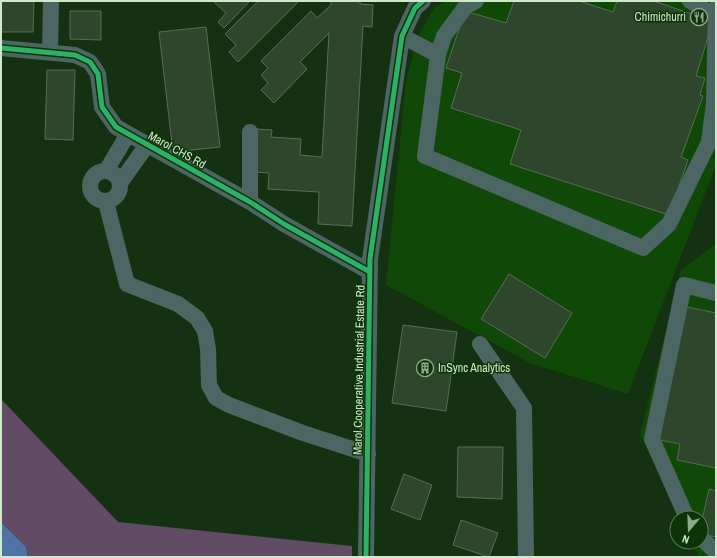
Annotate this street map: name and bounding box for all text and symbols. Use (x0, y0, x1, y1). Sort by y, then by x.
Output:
restaurant icon: Chimichurri (689, 7, 709, 27)
place label: Chimichurri (635, 9, 686, 25)
street label: Marol CHS Rd (145, 128, 209, 172)
street label: Marol Cooperative Industrial Estate Rd (350, 285, 368, 455)
building icon: InSync Analytics (415, 358, 435, 378)
place label: InSync Analytics (438, 360, 510, 376)
north arrow (669, 510, 709, 550)
text: N (680, 532, 691, 547)

